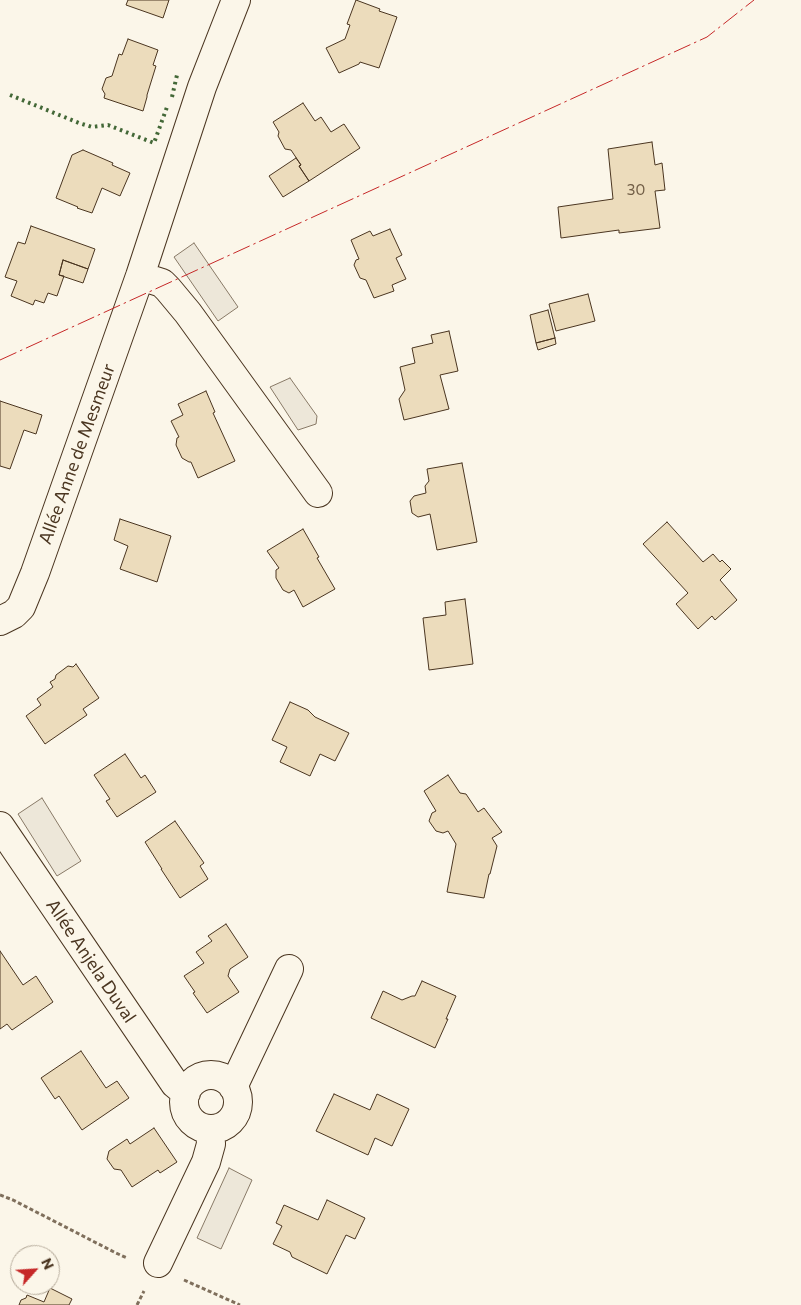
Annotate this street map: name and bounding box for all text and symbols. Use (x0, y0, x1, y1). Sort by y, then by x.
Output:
house number: 30 (627, 181, 645, 199)
street label: Allée Anne de Mesmeur (34, 361, 120, 547)
street label: Allée Anjela Duval (42, 895, 140, 1027)
north arrow (10, 1245, 60, 1295)
text: N (38, 1255, 58, 1272)

